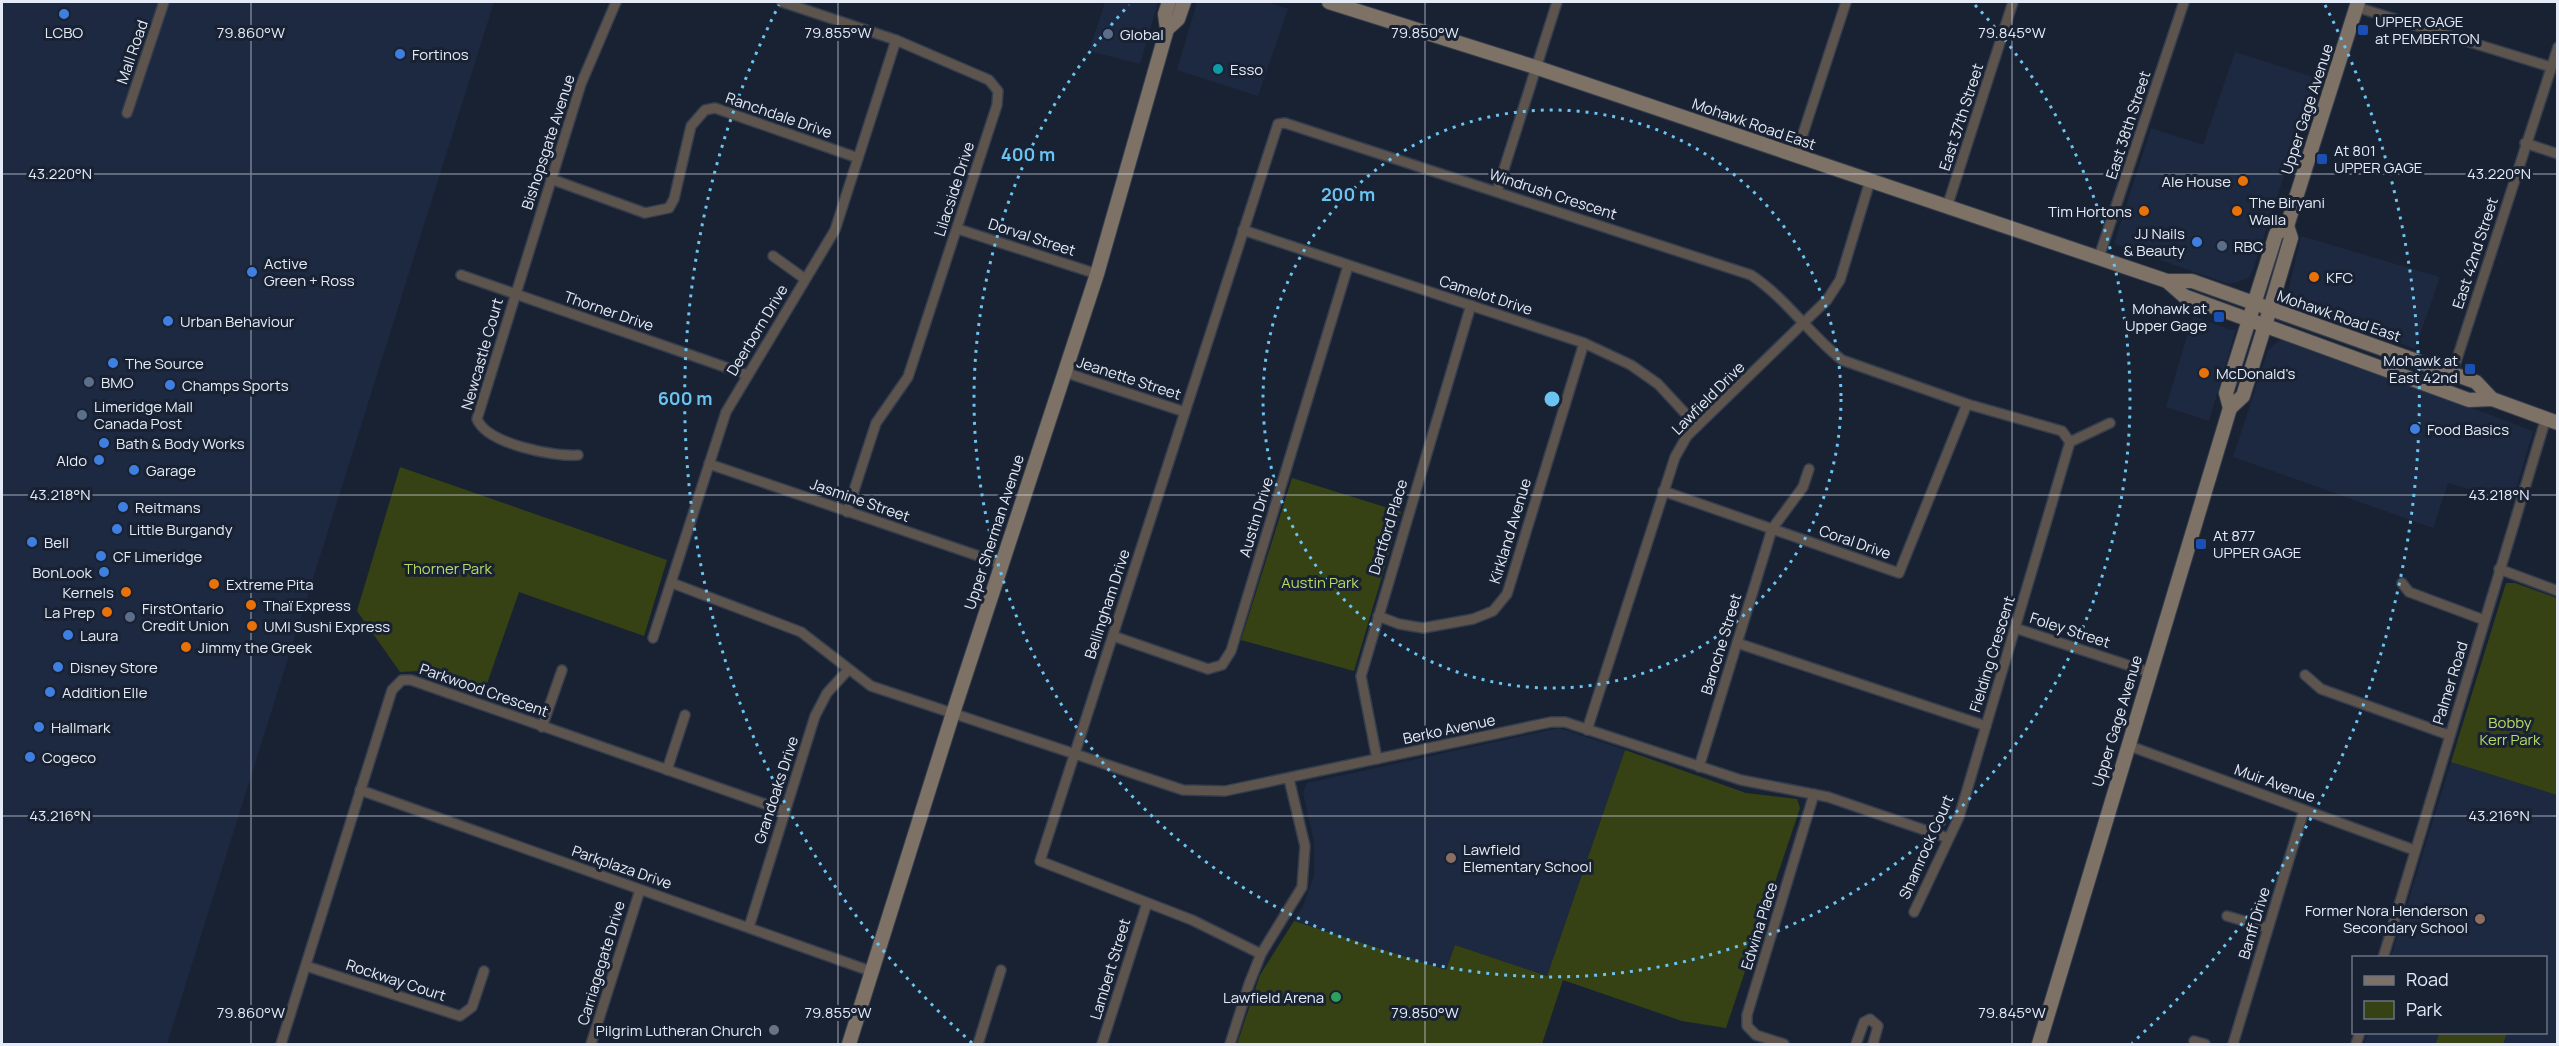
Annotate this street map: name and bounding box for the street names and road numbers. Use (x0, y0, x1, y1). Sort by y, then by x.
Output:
street label: Mall Road (111, 17, 153, 87)
street label: Upper Gage Avenue (2276, 41, 2338, 177)
street label: East 37th Street (1934, 61, 1988, 173)
street label: East 38th Street (2101, 68, 2155, 182)
street label: Bishopsgate Avenue (516, 71, 580, 212)
street label: Ranchdale Drive (723, 87, 835, 143)
street label: Mohawk Road East (1689, 93, 1819, 155)
street label: Lilacside Drive (929, 139, 979, 239)
street label: Windrush Crescent (1486, 163, 1620, 225)
street label: East 42nd Street (2447, 195, 2503, 311)
street label: Dorval Street (986, 213, 1078, 261)
street label: Camelot Drive (1437, 270, 1536, 320)
street label: Deerborn Drive (721, 280, 793, 380)
street label: Mohawk Road East (2274, 285, 2404, 347)
street label: Thorner Drive (561, 286, 657, 336)
street label: Newcastle Court (456, 296, 508, 412)
street label: Jeanette Street (1074, 351, 1184, 405)
street label: Lawfield Drive (1667, 357, 1749, 439)
street label: Upper Sherman Avenue (959, 451, 1029, 612)
street label: Jasmine Street (807, 473, 913, 527)
street label: Austin Drive (1234, 474, 1278, 560)
street label: Kirkland Avenue (1484, 476, 1536, 586)
street label: Dartford Place (1364, 477, 1413, 577)
street label: Coral Drive (1816, 520, 1894, 564)
street label: Bellingham Drive (1079, 546, 1135, 662)
street label: Baroche Street (1696, 591, 1746, 697)
street label: Fielding Crescent (1964, 593, 2020, 715)
street label: Foley Street (2027, 607, 2113, 653)
street label: Palmer Road (2427, 639, 2473, 727)
street label: Upper Gage Avenue (2087, 653, 2147, 789)
street label: Parkwood Crescent (417, 658, 551, 722)
street label: Berko Avenue (1401, 709, 1497, 749)
street label: Grandoaks Drive (749, 733, 803, 847)
street label: Muir Avenue (2232, 759, 2319, 807)
street label: Shamrock Court (1894, 792, 1958, 902)
street label: Parkplaza Drive (569, 840, 675, 894)
street label: Edwina Place (1736, 879, 1782, 972)
street label: Banff Drive (2233, 884, 2275, 962)
street label: Carriagegate Drive (572, 898, 630, 1028)
street label: Lambert Street (1085, 916, 1135, 1022)
street label: Rockway Court (343, 954, 449, 1006)

